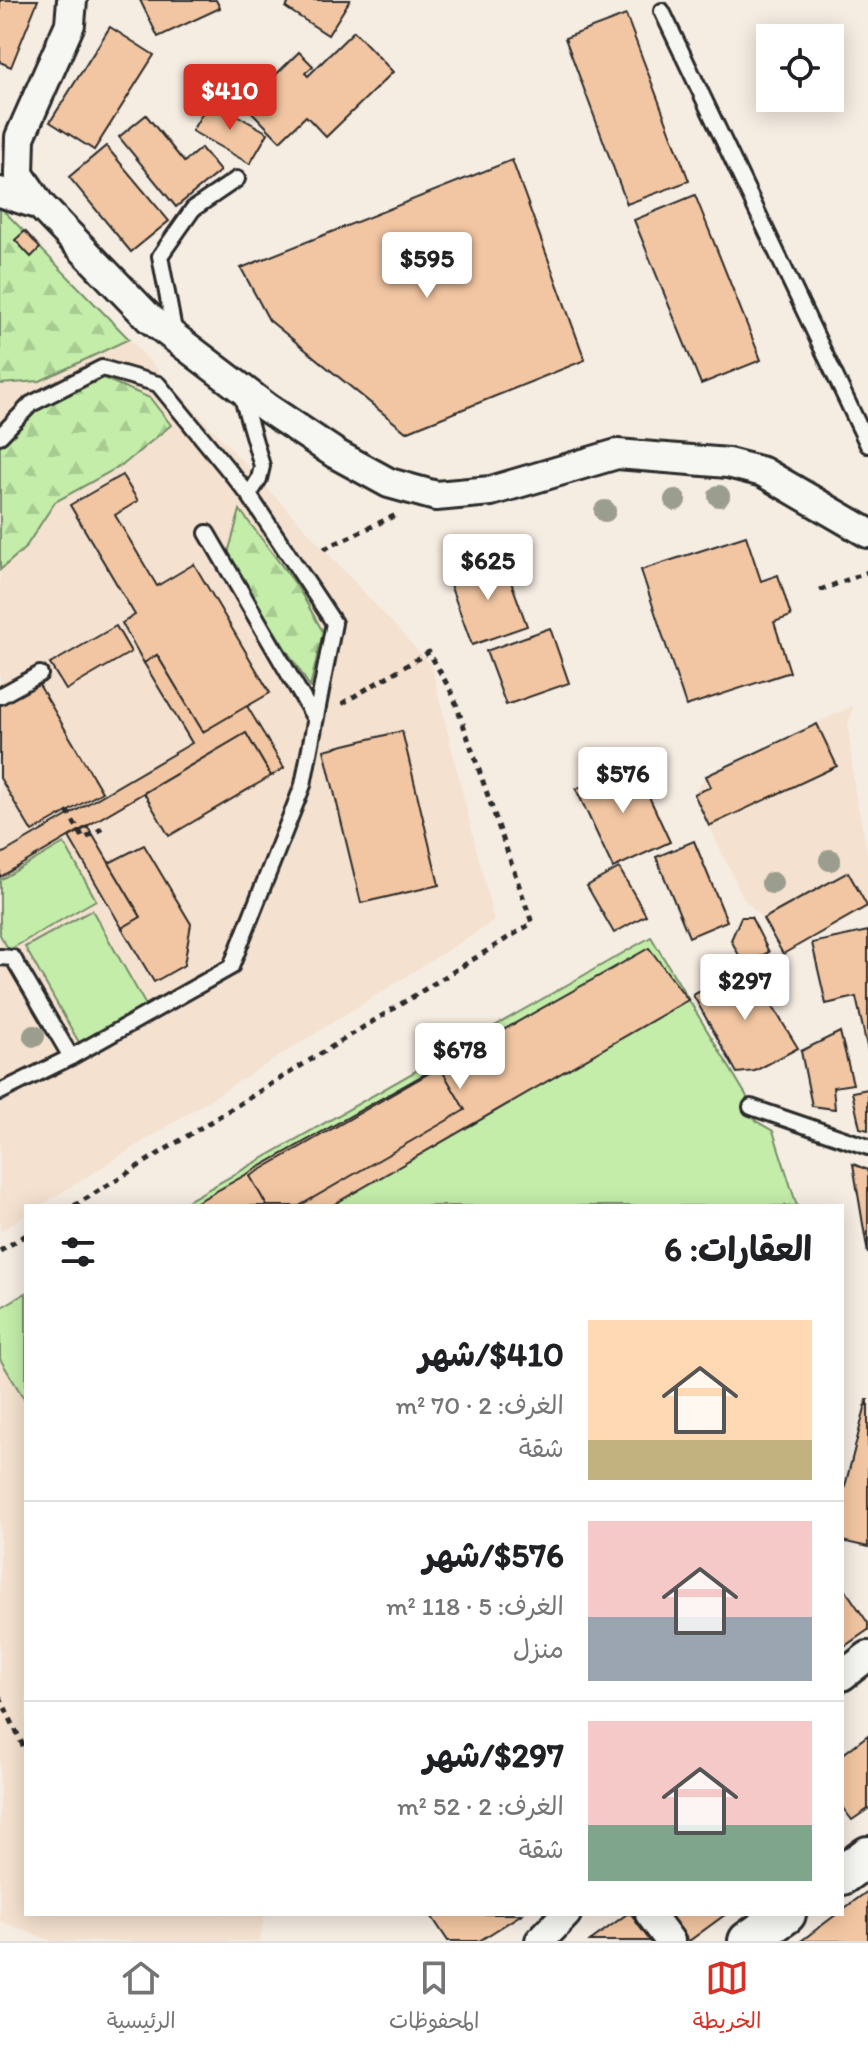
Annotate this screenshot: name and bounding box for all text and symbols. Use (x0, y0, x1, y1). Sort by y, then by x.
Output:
map controls (756, 24, 844, 112)
button: locate (756, 24, 844, 112)
pin: $410 (183, 64, 277, 132)
text: $410 (202, 74, 258, 106)
pin: $595 (380, 232, 474, 300)
text: $595 (400, 242, 454, 274)
pin: $625 (441, 534, 535, 602)
text: $625 (461, 544, 515, 576)
pin: $576 (576, 747, 670, 815)
text: $576 (596, 757, 650, 789)
pin: $297 (698, 954, 792, 1022)
text: $297 (718, 964, 772, 996)
pin: $678 (413, 1023, 507, 1091)
text: $678 (433, 1033, 487, 1065)
text: العقارات: 6 (664, 1229, 812, 1270)
icon: filters (56, 1230, 100, 1274)
text: $410/شهر (419, 1334, 564, 1375)
icon: home (652, 1352, 748, 1448)
text: الغرف: 2 · 70 m² (395, 1389, 564, 1421)
text: شقة (519, 1432, 564, 1464)
text: $576/شهر (423, 1535, 564, 1576)
icon: home (652, 1553, 748, 1649)
text: الغرف: 5 · 118 m² (386, 1590, 564, 1622)
text: منزل (513, 1633, 564, 1665)
text: $297/شهر (423, 1735, 564, 1776)
icon: home (652, 1753, 748, 1849)
text: الغرف: 2 · 52 m² (397, 1790, 564, 1822)
text: شقة (519, 1833, 564, 1865)
tab: الرئيسية (107, 1956, 176, 2040)
tab: المحفوظات (389, 1956, 480, 2040)
tab: الخريطة (693, 1956, 761, 2040)

